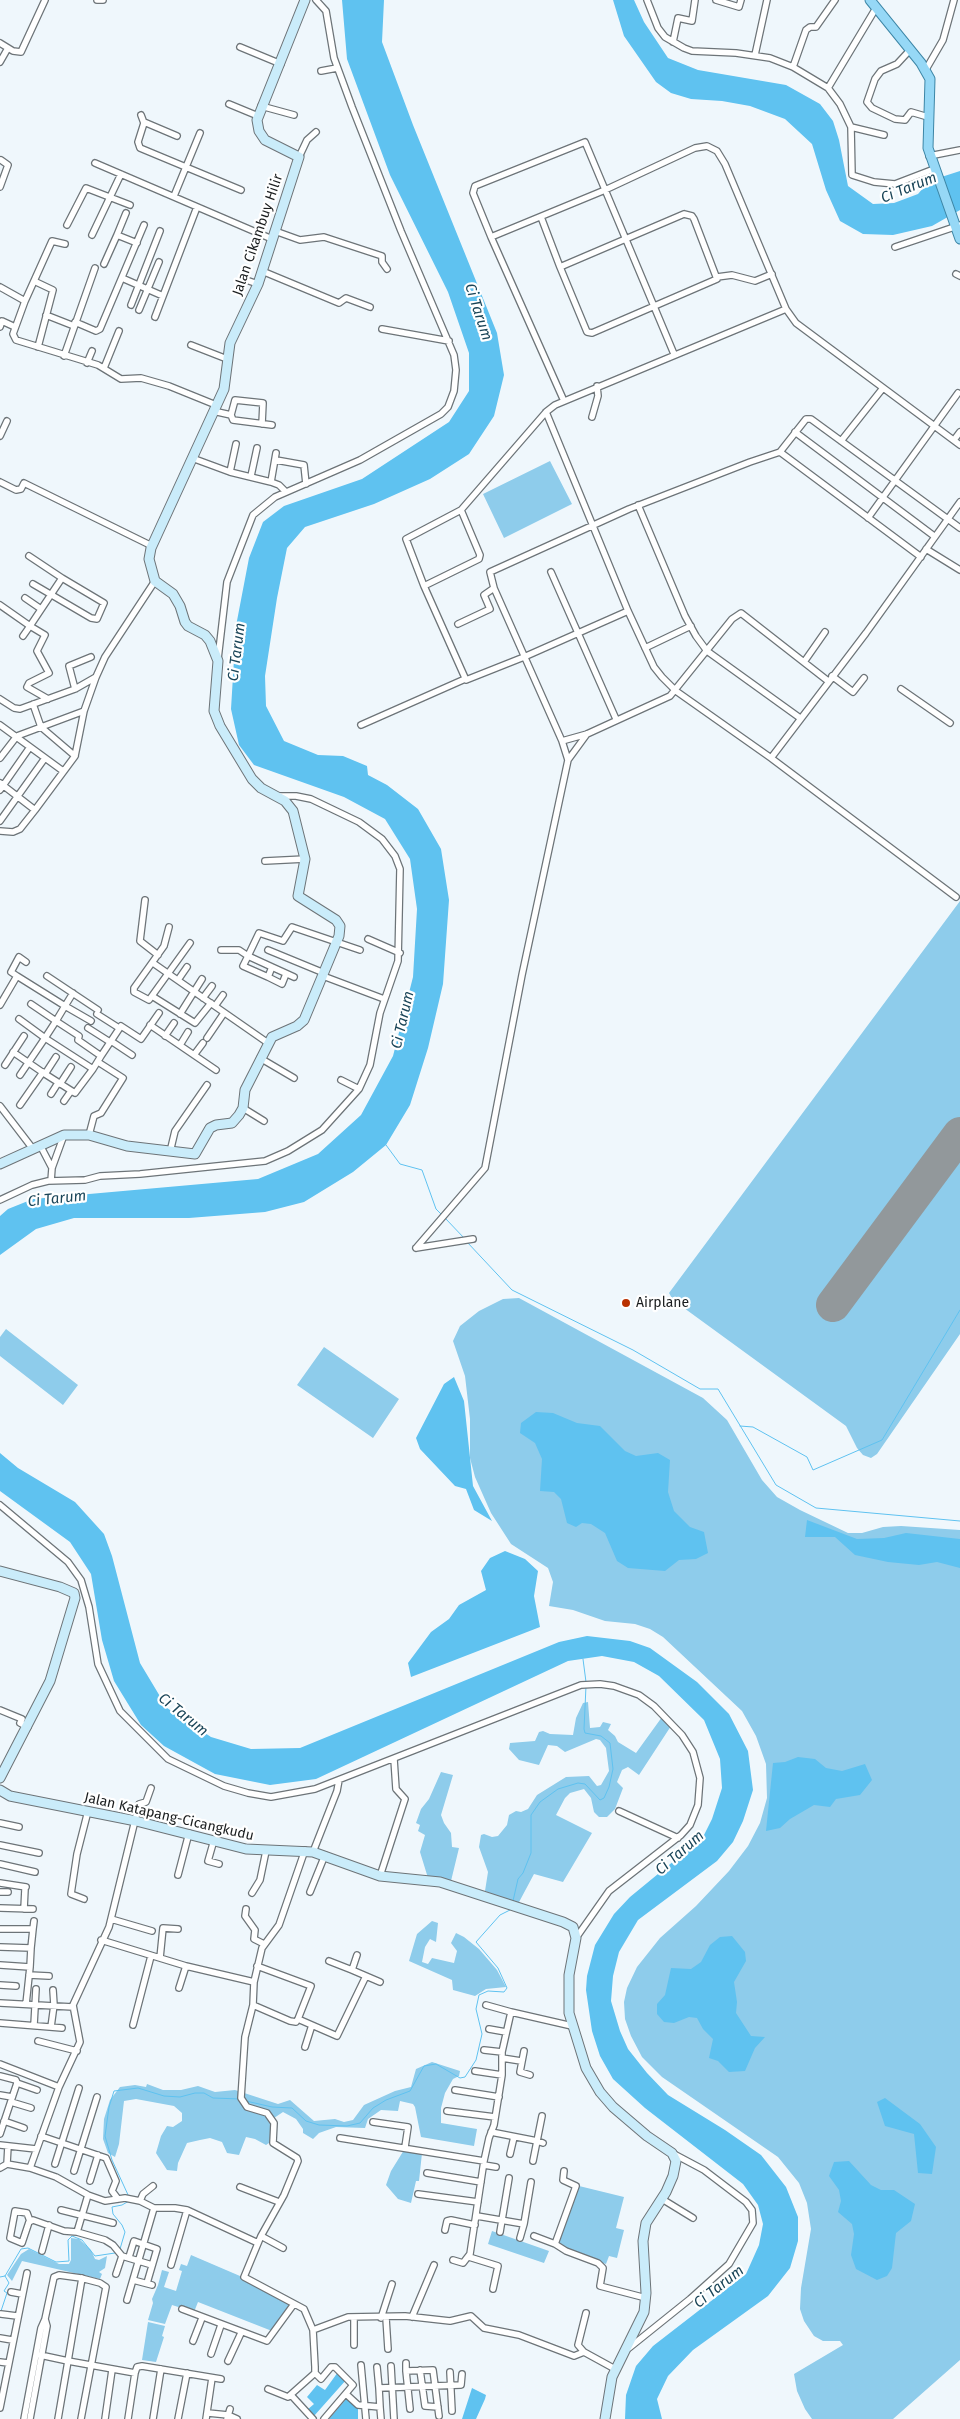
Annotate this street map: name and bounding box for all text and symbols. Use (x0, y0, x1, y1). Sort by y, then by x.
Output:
water label: Ci Tarum (878, 169, 940, 207)
street label: Jalan Cikambuy Hilir (229, 172, 287, 298)
water label: Ci Tarum (460, 281, 496, 343)
water label: Ci Tarum (224, 622, 250, 682)
water label: Ci Tarum (388, 989, 418, 1051)
water label: Ci Tarum (27, 1187, 87, 1211)
place label: Airplane (636, 1295, 689, 1311)
marker: Airplane (620, 1297, 632, 1309)
water label: Ci Tarum (154, 1689, 212, 1741)
street label: Jalan Katapang-Cicangkudu (83, 1789, 255, 1845)
water label: Ci Tarum (652, 1827, 708, 1879)
water label: Ci Tarum (690, 2262, 748, 2312)

